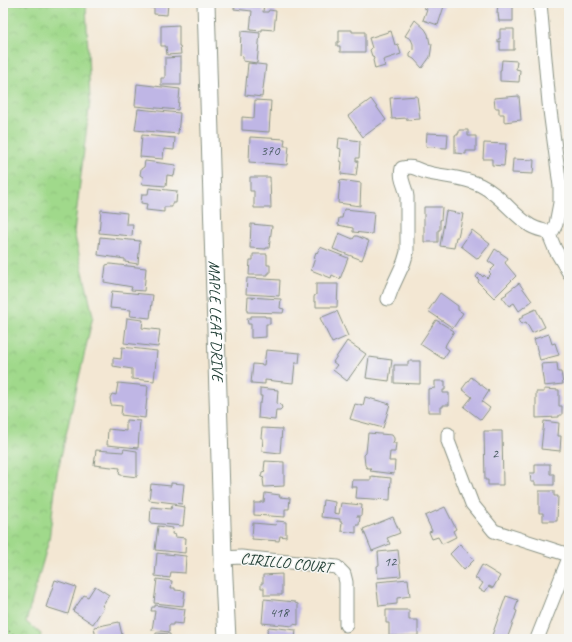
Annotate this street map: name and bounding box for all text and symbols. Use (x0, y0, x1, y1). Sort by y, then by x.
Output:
house number: 370 (261, 142, 281, 159)
street label: MAPLE LEAF DRIVE (204, 260, 228, 384)
house number: 2 (492, 445, 500, 462)
street label: CIRILLO COURT (239, 548, 336, 578)
house number: 12 (384, 553, 398, 570)
house number: 418 (270, 604, 290, 621)

